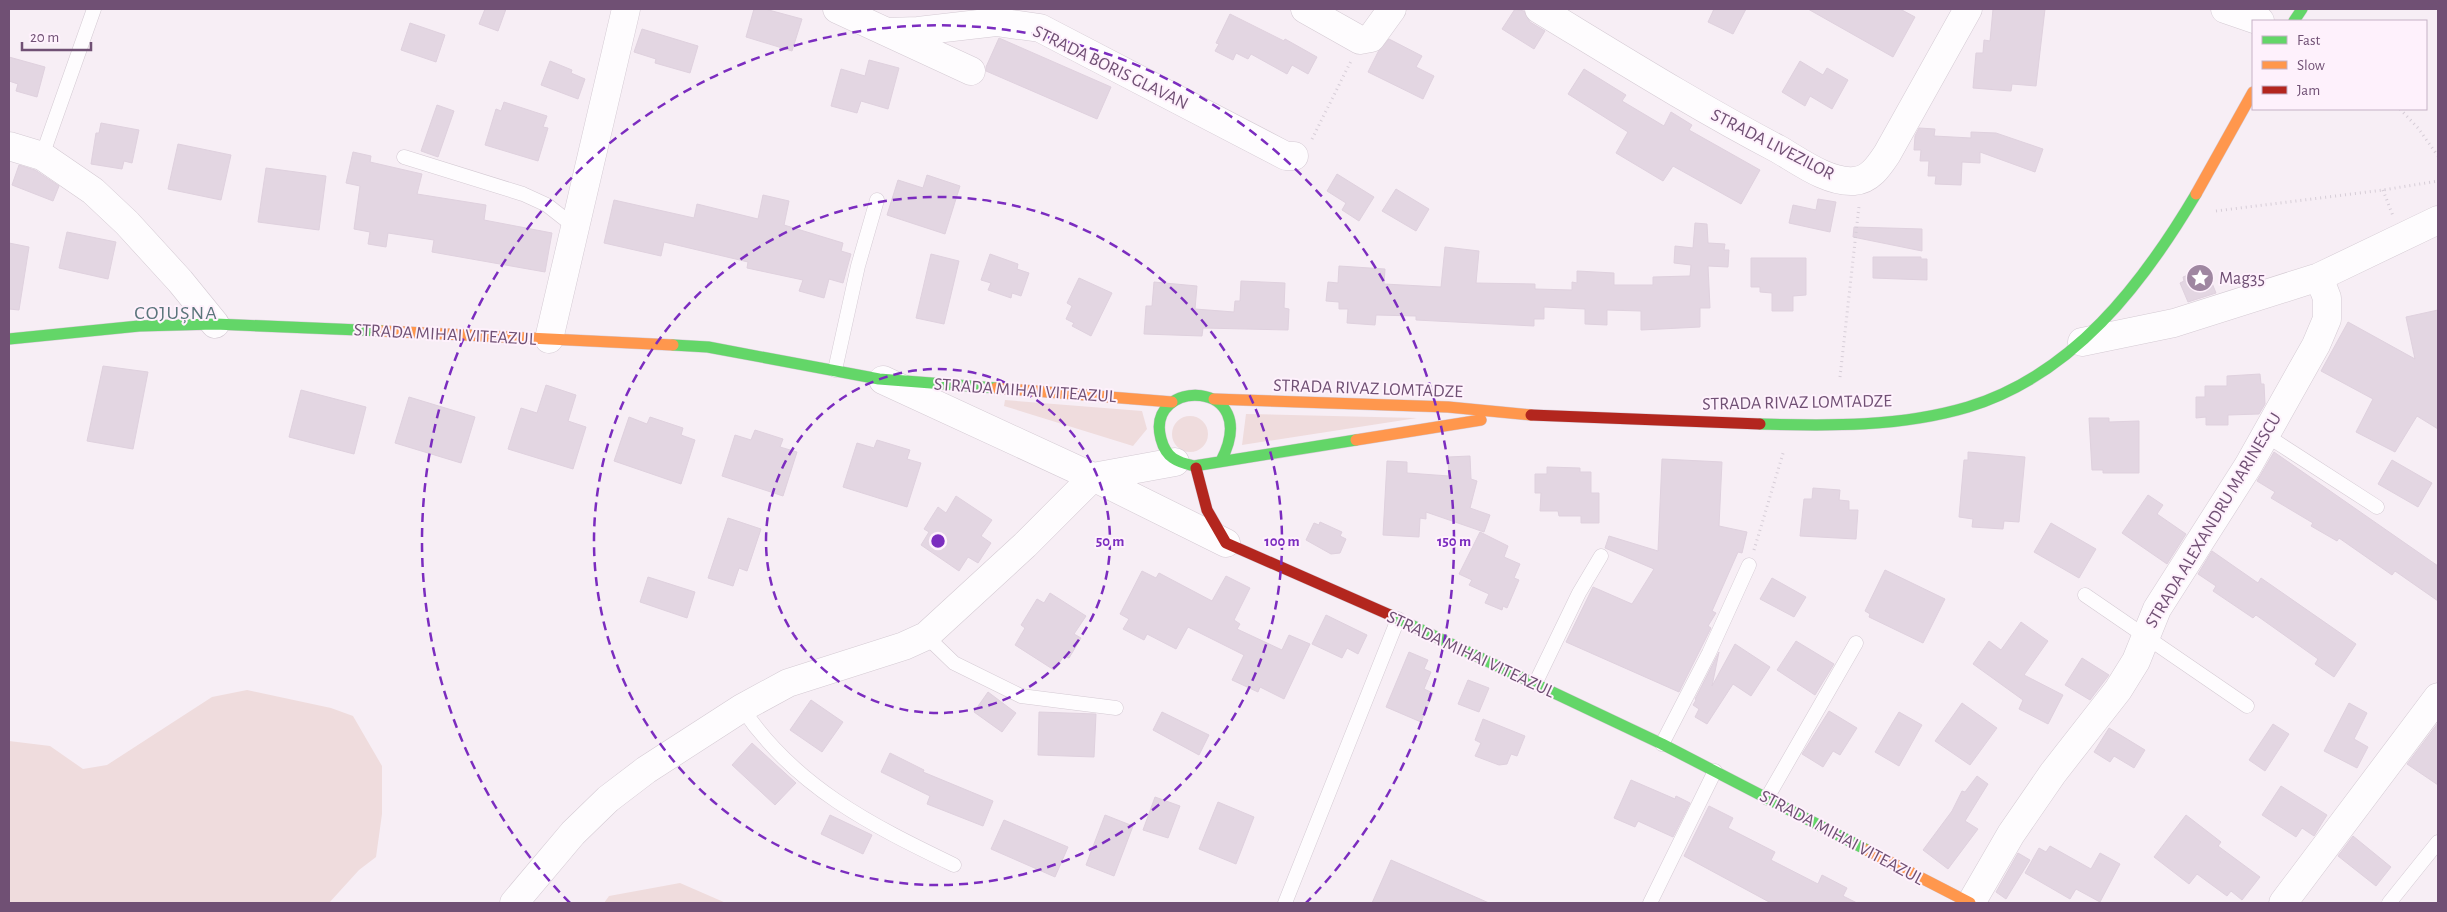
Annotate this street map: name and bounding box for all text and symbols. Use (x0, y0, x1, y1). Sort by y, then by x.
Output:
scale bar (22, 20, 91, 52)
legend (2252, 20, 2427, 110)
street label: STRADA BORIS GLAVAN (1030, 22, 1191, 113)
text: 20 m (30, 30, 59, 45)
text: Fast (2297, 33, 2321, 48)
text: Slow (2297, 58, 2325, 73)
text: Jam (2297, 83, 2320, 98)
street label: STRADA LIVEZILOR (1708, 106, 1837, 184)
place icon: Mag35 (2185, 263, 2215, 293)
place label: Mag35 (2219, 270, 2265, 288)
district label: COJUȘNA (134, 303, 218, 324)
street label: STRADA MIHAI VITEAZUL (353, 321, 537, 349)
street label: STRADA MIHAI VITEAZUL (933, 376, 1117, 406)
street label: STRADA RIVAZ LOMTADZE (1273, 377, 1463, 401)
street label: STRADA RIVAZ LOMTADZE (1702, 392, 1892, 414)
street label: STRADA ALEXANDRU MARINESCU (2143, 410, 2285, 631)
centre of rings (929, 532, 947, 550)
text: 50 m (1096, 534, 1124, 549)
text: 100 m (1264, 534, 1300, 549)
text: 150 m (1437, 534, 1471, 549)
street label: STRADA MIHAI VITEAZUL (1384, 608, 1558, 702)
street label: STRADA MIHAI VITEAZUL (1757, 787, 1927, 889)

